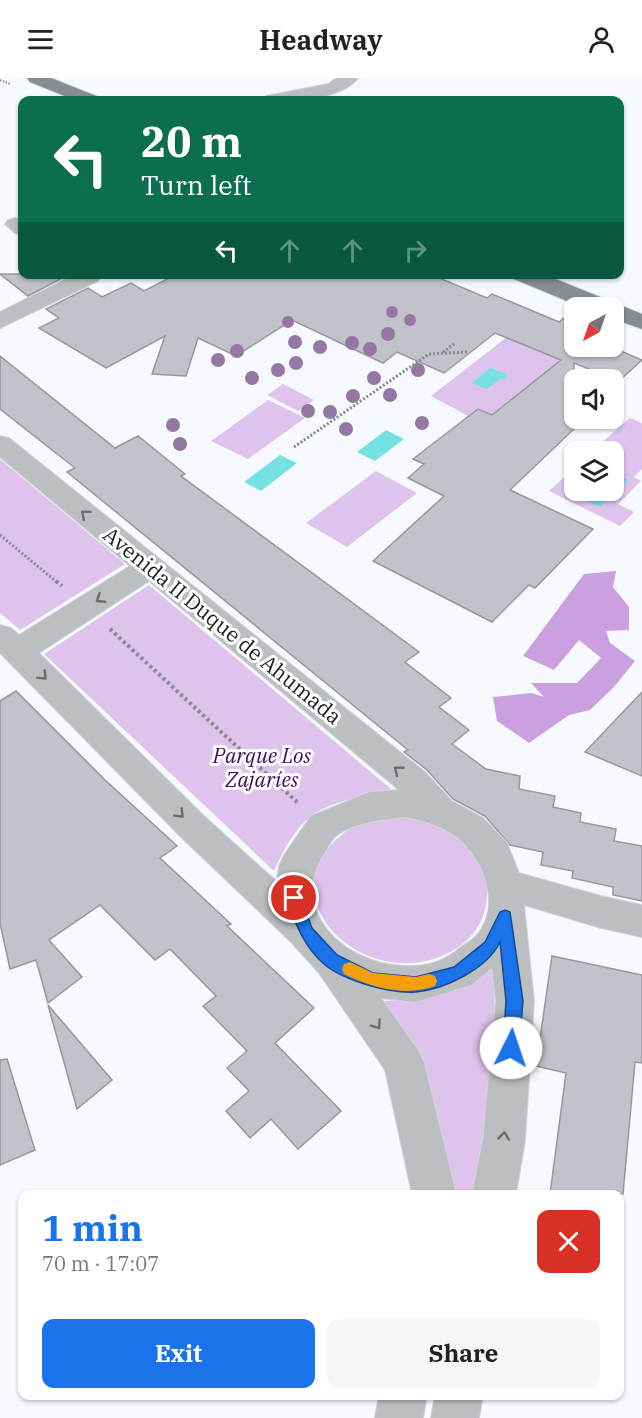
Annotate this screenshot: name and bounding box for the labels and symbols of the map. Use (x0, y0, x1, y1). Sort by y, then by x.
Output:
north arrow (564, 297, 624, 357)
one-way arrow (81, 510, 92, 521)
street label: Avenida II Duque de Ahumada (98, 520, 348, 730)
one-way arrow (96, 591, 107, 602)
one-way arrow (35, 668, 46, 679)
park label: Parque Los Zajaríes (212, 741, 311, 793)
one-way arrow (394, 767, 405, 778)
one-way arrow (173, 807, 184, 818)
pin (268, 872, 319, 923)
position arrow (479, 1016, 543, 1080)
one-way arrow (370, 1019, 381, 1030)
one-way arrow (497, 1132, 510, 1141)

